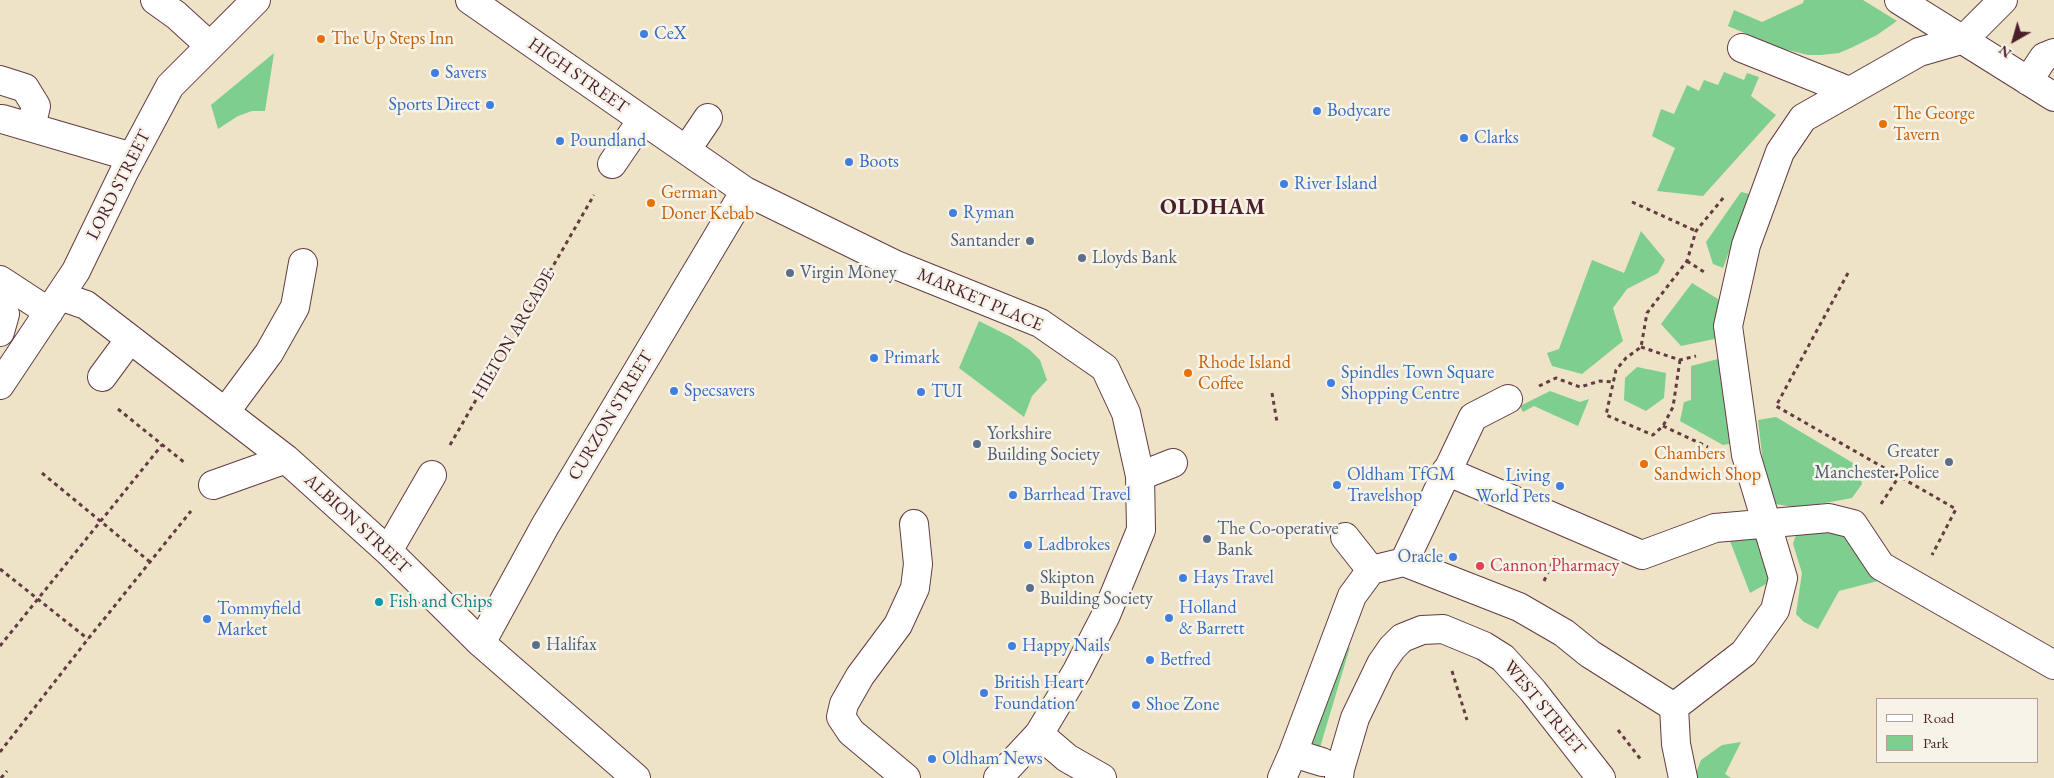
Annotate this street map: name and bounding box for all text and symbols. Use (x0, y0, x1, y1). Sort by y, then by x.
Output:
north arrow (1989, 15, 2039, 65)
place label: CeX (654, 23, 687, 45)
place label: The Up Steps Inn (331, 28, 454, 50)
marker: CeX (638, 28, 650, 40)
marker: The Up Steps Inn (315, 33, 327, 45)
street label: HIGH STREET (524, 33, 632, 119)
text: N (1995, 41, 2015, 62)
place label: Savers (445, 62, 486, 84)
marker: Savers (429, 67, 441, 79)
place label: Sports Direct (388, 94, 480, 116)
marker: Sports Direct (484, 99, 496, 111)
place label: Bodycare (1327, 100, 1390, 122)
place label: The George Tavern (1893, 103, 1975, 146)
marker: Bodycare (1311, 105, 1323, 117)
marker: The George Tavern (1877, 118, 1889, 130)
street label: LORD STREET (82, 127, 156, 243)
place label: Clarks (1474, 127, 1519, 149)
place label: Poundland (570, 130, 646, 152)
marker: Clarks (1458, 132, 1470, 144)
marker: Poundland (554, 135, 566, 147)
place label: Boots (859, 151, 899, 173)
marker: Boots (843, 156, 855, 168)
place label: River Island (1294, 173, 1377, 195)
marker: River Island (1278, 178, 1290, 190)
place label: German Doner Kebab (661, 182, 754, 224)
district label: OLDHAM (1159, 195, 1267, 221)
marker: German Doner Kebab (645, 197, 657, 209)
place label: Ryman (963, 202, 1014, 224)
marker: Ryman (947, 207, 959, 219)
place label: Santander (950, 230, 1020, 252)
marker: Santander (1024, 235, 1036, 247)
place label: Lloyds Bank (1092, 247, 1177, 269)
marker: Lloyds Bank (1076, 252, 1088, 264)
place label: Virgin Money (800, 262, 897, 284)
street label: MARKET PLACE (914, 264, 1046, 336)
street label: HILTON ARCADE (468, 265, 560, 403)
marker: Virgin Money (784, 267, 796, 279)
street label: CURZON STREET (564, 347, 658, 485)
place label: Primark (884, 347, 940, 369)
marker: Primark (868, 352, 880, 364)
place label: Rhode Island Coffee (1198, 352, 1291, 394)
place label: Spindles Town Square Shopping Centre (1341, 362, 1494, 404)
marker: Rhode Island Coffee (1182, 367, 1194, 379)
marker: Spindles Town Square Shopping Centre (1325, 377, 1337, 389)
place label: Specsavers (684, 380, 755, 402)
place label: TUI (931, 381, 962, 403)
marker: Specsavers (668, 385, 680, 397)
marker: TUI (915, 386, 927, 398)
place label: Yorkshire Building Society (987, 423, 1100, 466)
marker: Yorkshire Building Society (971, 438, 983, 450)
place label: Greater Manchester Police (1814, 441, 1939, 484)
place label: Chambers Sandwich Shop (1654, 443, 1761, 486)
marker: Greater Manchester Police (1943, 456, 1955, 468)
marker: Chambers Sandwich Shop (1638, 458, 1650, 470)
place label: Oldham TfGM Travelshop (1347, 464, 1455, 506)
place label: Living World Pets (1476, 465, 1550, 508)
street label: ALBION STREET (300, 469, 414, 579)
marker: Oldham TfGM Travelshop (1331, 479, 1343, 491)
marker: Living World Pets (1554, 480, 1566, 492)
place label: Barrhead Travel (1023, 484, 1131, 506)
marker: Barrhead Travel (1007, 489, 1019, 501)
place label: The Co-operative Bank (1217, 518, 1339, 560)
marker: The Co-operative Bank (1201, 533, 1213, 545)
place label: Ladbrokes (1038, 534, 1110, 556)
marker: Ladbrokes (1022, 539, 1034, 551)
place label: Oracle (1397, 546, 1443, 568)
marker: Oracle (1447, 551, 1459, 563)
place label: Cannon Pharmacy (1490, 555, 1619, 577)
marker: Cannon Pharmacy (1474, 560, 1486, 572)
place label: Skipton Building Society (1040, 567, 1153, 610)
place label: Hays Travel (1193, 567, 1274, 589)
marker: Hays Travel (1177, 572, 1189, 584)
marker: Skipton Building Society (1024, 582, 1036, 594)
place label: Fish and Chips (389, 591, 492, 613)
marker: Fish and Chips (373, 596, 385, 608)
place label: Holland & Barrett (1179, 597, 1244, 640)
place label: Tommyfield Market (217, 598, 301, 640)
marker: Holland & Barrett (1163, 612, 1175, 624)
marker: Tommyfield Market (201, 613, 213, 625)
place label: Halifax (546, 634, 597, 656)
place label: Happy Nails (1022, 635, 1109, 657)
marker: Halifax (530, 639, 542, 651)
marker: Happy Nails (1006, 640, 1018, 652)
place label: Betfred (1160, 649, 1211, 671)
marker: Betfred (1144, 654, 1156, 666)
street label: WEST STREET (1498, 657, 1590, 759)
place label: British Heart Foundation (994, 672, 1084, 714)
marker: British Heart Foundation (978, 687, 990, 699)
place label: Shoe Zone (1146, 694, 1219, 716)
legend (1876, 698, 2039, 763)
marker: Shoe Zone (1130, 699, 1142, 711)
text: Road (1923, 708, 1954, 727)
text: Park (1923, 733, 1949, 752)
place label: Oldham News (942, 748, 1043, 770)
marker: Oldham News (926, 753, 938, 765)

